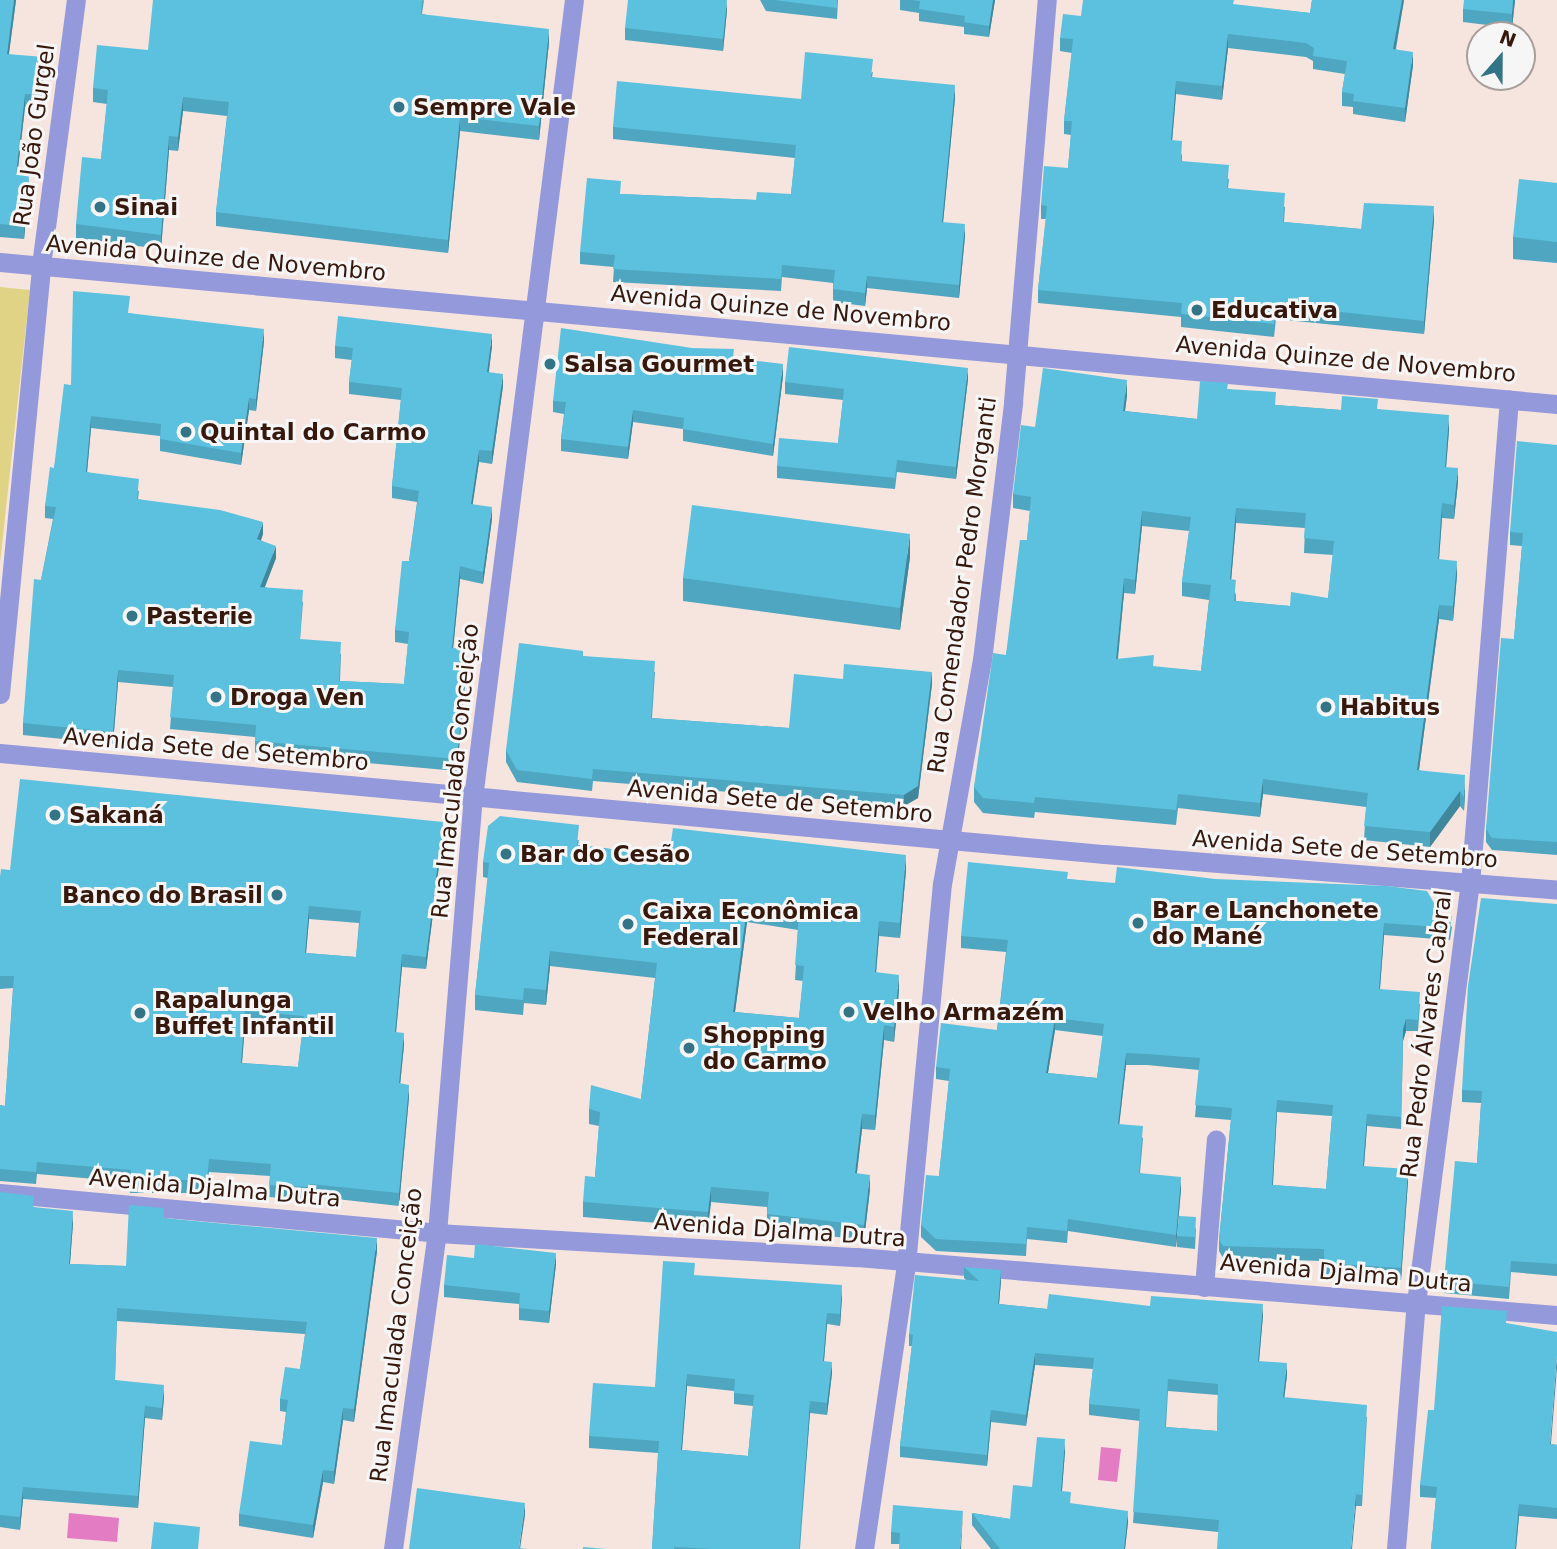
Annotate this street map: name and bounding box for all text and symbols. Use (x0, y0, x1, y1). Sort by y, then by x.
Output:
north arrow (1466, 21, 1536, 91)
text: N (1496, 25, 1519, 51)
street label: Rua João Gurgel (8, 42, 60, 228)
place label: Sempre Vale (413, 93, 576, 121)
marker: Sempre Vale (391, 99, 407, 115)
place label: Sinai (114, 193, 178, 221)
marker: Sinai (92, 199, 108, 215)
street label: Avenida Quinze de Novembro (45, 229, 387, 287)
street label: Avenida Quinze de Novembro (610, 279, 952, 337)
place label: Educativa (1211, 296, 1338, 324)
marker: Educativa (1189, 302, 1205, 318)
street label: Avenida Quinze de Novembro (1175, 330, 1517, 388)
place label: Salsa Gourmet (564, 350, 754, 378)
marker: Salsa Gourmet (542, 356, 558, 372)
street label: Rua Comendador Pedro Morganti (922, 395, 1002, 775)
place label: Quintal do Carmo (200, 418, 426, 446)
marker: Quintal do Carmo (178, 424, 194, 440)
place label: Pasterie (146, 602, 253, 630)
marker: Pasterie (124, 608, 140, 624)
street label: Rua Imaculada Conceição (426, 622, 484, 920)
place label: Droga Ven (230, 683, 365, 711)
marker: Droga Ven (208, 689, 224, 705)
place label: Habitus (1340, 693, 1440, 721)
marker: Habitus (1318, 699, 1334, 715)
street label: Avenida Sete de Setembro (62, 722, 370, 776)
street label: Avenida Sete de Setembro (626, 774, 934, 828)
place label: Sakaná (69, 801, 164, 829)
marker: Sakaná (47, 807, 63, 823)
street label: Avenida Sete de Setembro (1191, 825, 1499, 873)
place label: Bar do Cesão (520, 840, 690, 868)
marker: Bar do Cesão (498, 846, 514, 862)
place label: Banco do Brasil (62, 881, 263, 909)
marker: Banco do Brasil (269, 887, 285, 903)
street label: Rua Pedro Álvares Cabral (1395, 888, 1457, 1180)
place label: Bar e Lanchonete do Mané (1152, 896, 1379, 950)
place label: Caixa Econômica Federal (642, 897, 859, 951)
marker: Bar e Lanchonete do Mané (1130, 915, 1146, 931)
marker: Caixa Econômica Federal (620, 916, 636, 932)
place label: Rapalunga Buffet Infantil (154, 986, 335, 1040)
place label: Velho Armazém (863, 998, 1065, 1026)
marker: Velho Armazém (841, 1004, 857, 1020)
marker: Rapalunga Buffet Infantil (132, 1005, 148, 1021)
place label: Shopping do Carmo (703, 1021, 827, 1075)
marker: Shopping do Carmo (681, 1040, 697, 1056)
street label: Avenida Djalma Dutra (88, 1163, 342, 1213)
street label: Rua Imaculada Conceição (364, 1186, 428, 1484)
street label: Avenida Djalma Dutra (653, 1207, 907, 1253)
street label: Avenida Djalma Dutra (1219, 1248, 1473, 1298)

